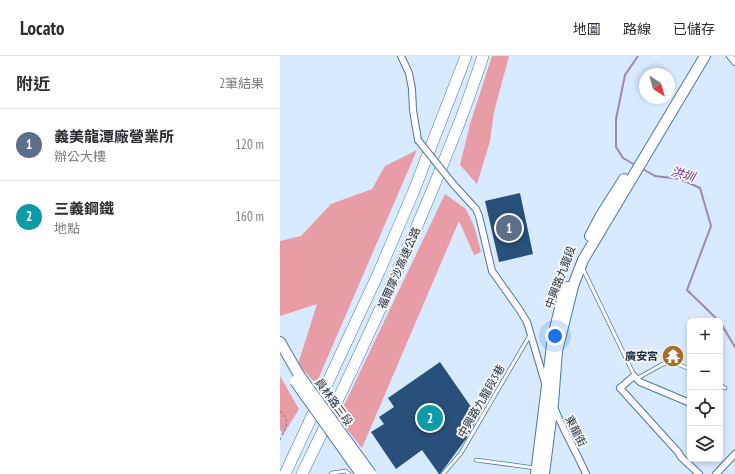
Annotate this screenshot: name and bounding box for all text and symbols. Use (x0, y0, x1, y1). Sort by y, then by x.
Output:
text: Locato (20, 16, 65, 40)
text: 地圖 (573, 20, 601, 38)
text: 路線 (623, 20, 651, 38)
text: 已儲存 (673, 20, 715, 38)
north arrow (639, 68, 675, 104)
text: 附近 (16, 73, 50, 95)
text: 2筆結果 (219, 75, 264, 92)
text: 義美龍潭廠營業所 (54, 127, 174, 146)
text: 1 (26, 136, 32, 153)
text: 120 m (235, 136, 264, 153)
text: 辦公大樓 (54, 148, 106, 165)
water label: 洪圳 (669, 163, 699, 185)
text: 三義鋼鐵 (54, 199, 114, 218)
text: 2 (26, 208, 32, 225)
text: 160 m (235, 208, 264, 225)
pin: 1 (496, 213, 522, 243)
text: 地點 (54, 220, 80, 237)
street label: 福爾摩沙高速公路 (375, 225, 423, 311)
street label: 中興路九龍段 (542, 244, 578, 310)
map controls (687, 318, 723, 462)
button: + (687, 318, 723, 354)
your location (545, 326, 565, 346)
temple icon: 廣安宮 (660, 343, 686, 369)
place label: 廣安宮 (625, 349, 658, 363)
button: − (687, 354, 723, 390)
street label: 中興路九龍段3巷 (454, 362, 508, 440)
street label: 員林路三段 (312, 376, 356, 428)
button: locate (687, 390, 723, 426)
pin: 2 (417, 403, 443, 433)
street label: 東龍街 (562, 413, 590, 449)
button: layers (687, 426, 723, 462)

